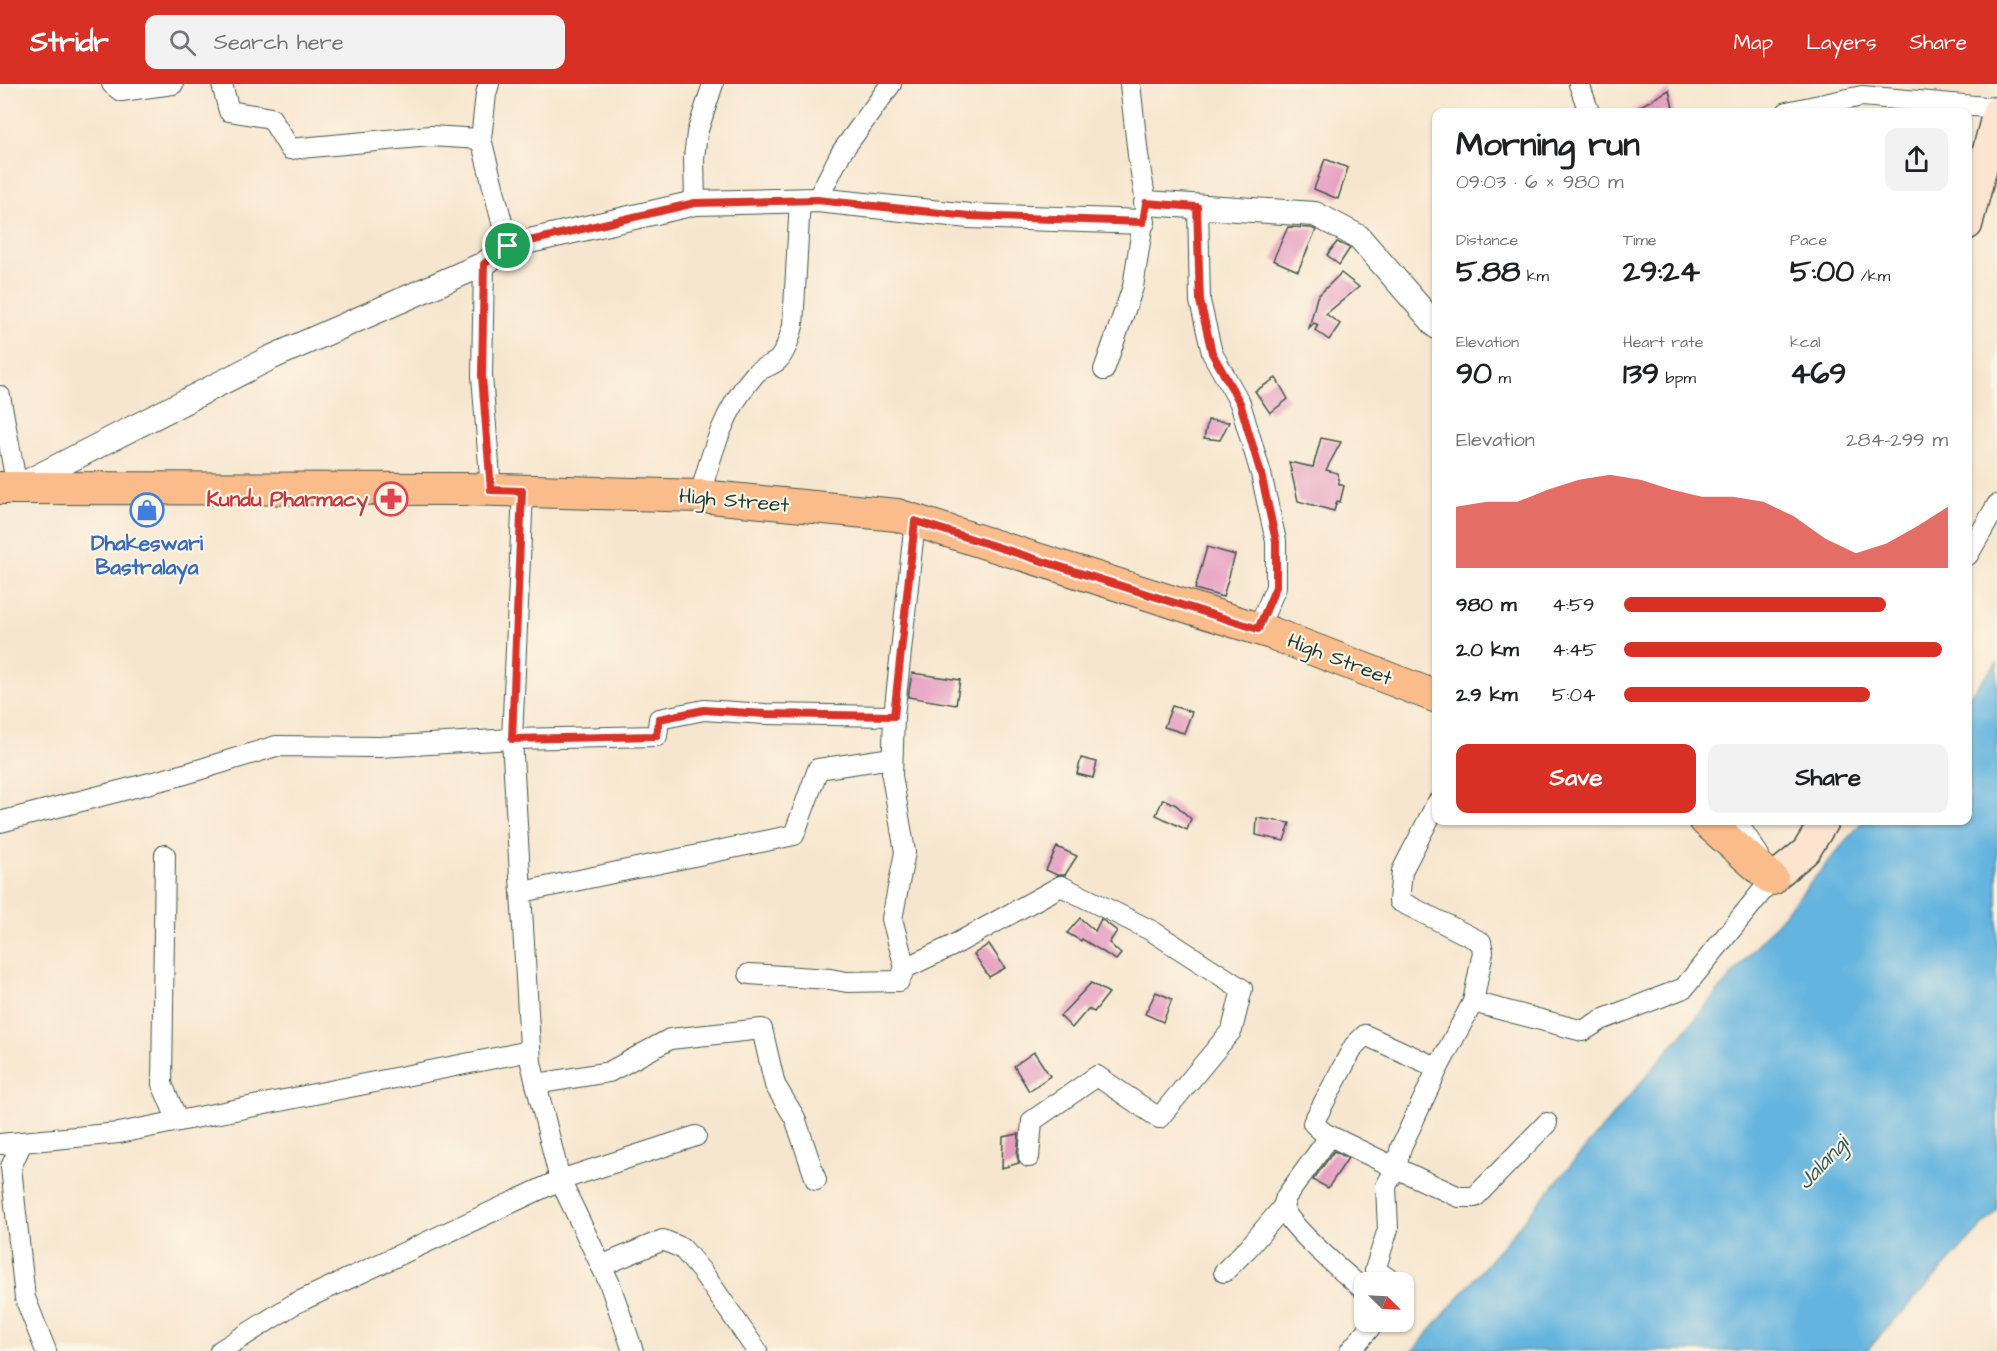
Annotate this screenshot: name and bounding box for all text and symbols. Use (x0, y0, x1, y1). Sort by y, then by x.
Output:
search box (145, 15, 565, 69)
text: Stridr (30, 23, 109, 62)
icon: search (166, 26, 199, 59)
text: Search here (214, 27, 344, 58)
text: Map (1733, 28, 1773, 57)
text: Layers (1806, 28, 1876, 57)
text: Share (1909, 28, 1967, 57)
text: Morning run (1456, 122, 1640, 168)
button: share (1885, 128, 1948, 191)
text: 09:03 · 6 × 980 m (1456, 168, 1623, 196)
pin (482, 220, 533, 271)
icon: arrive (491, 229, 524, 262)
text: Distance (1456, 229, 1518, 251)
text: Time (1623, 229, 1657, 251)
text: Pace (1790, 229, 1827, 251)
text: 5.88 (1456, 251, 1520, 293)
text: 29:24 (1623, 251, 1700, 293)
text: 5:00 (1790, 251, 1854, 293)
text: km (1520, 265, 1549, 287)
text: /km (1854, 265, 1890, 287)
text: Elevation (1456, 331, 1519, 353)
text: Heart rate (1623, 331, 1703, 353)
text: kcal (1790, 331, 1821, 353)
text: 90 (1456, 353, 1492, 395)
text: 139 (1623, 353, 1659, 395)
text: 469 (1790, 353, 1846, 395)
text: m (1492, 367, 1511, 389)
text: bpm (1659, 367, 1696, 389)
text: Elevation (1456, 426, 1535, 454)
text: 284–299 m (1846, 426, 1948, 454)
pharmacy icon: Kundu Pharmacy (373, 481, 409, 517)
street label: High Street (678, 481, 791, 522)
place label: Kundu Pharmacy (206, 485, 368, 517)
shop icon: Dhakeswari Bastralaya (129, 492, 165, 528)
place label: Dhakeswari Bastralaya (91, 529, 204, 585)
text: 980 m (1456, 591, 1517, 619)
text: 4:59 (1552, 591, 1595, 619)
street label: High Street (1282, 626, 1397, 695)
text: 2.0 km (1456, 636, 1519, 664)
text: 4:45 (1552, 636, 1597, 664)
text: 2.9 km (1456, 681, 1518, 709)
text: 5:04 (1552, 681, 1596, 709)
button: Save (1456, 744, 1696, 813)
button: Share (1708, 744, 1948, 813)
water label: Jalangi (1790, 1127, 1859, 1197)
north arrow (1354, 1272, 1414, 1332)
map controls (1354, 1272, 1414, 1332)

